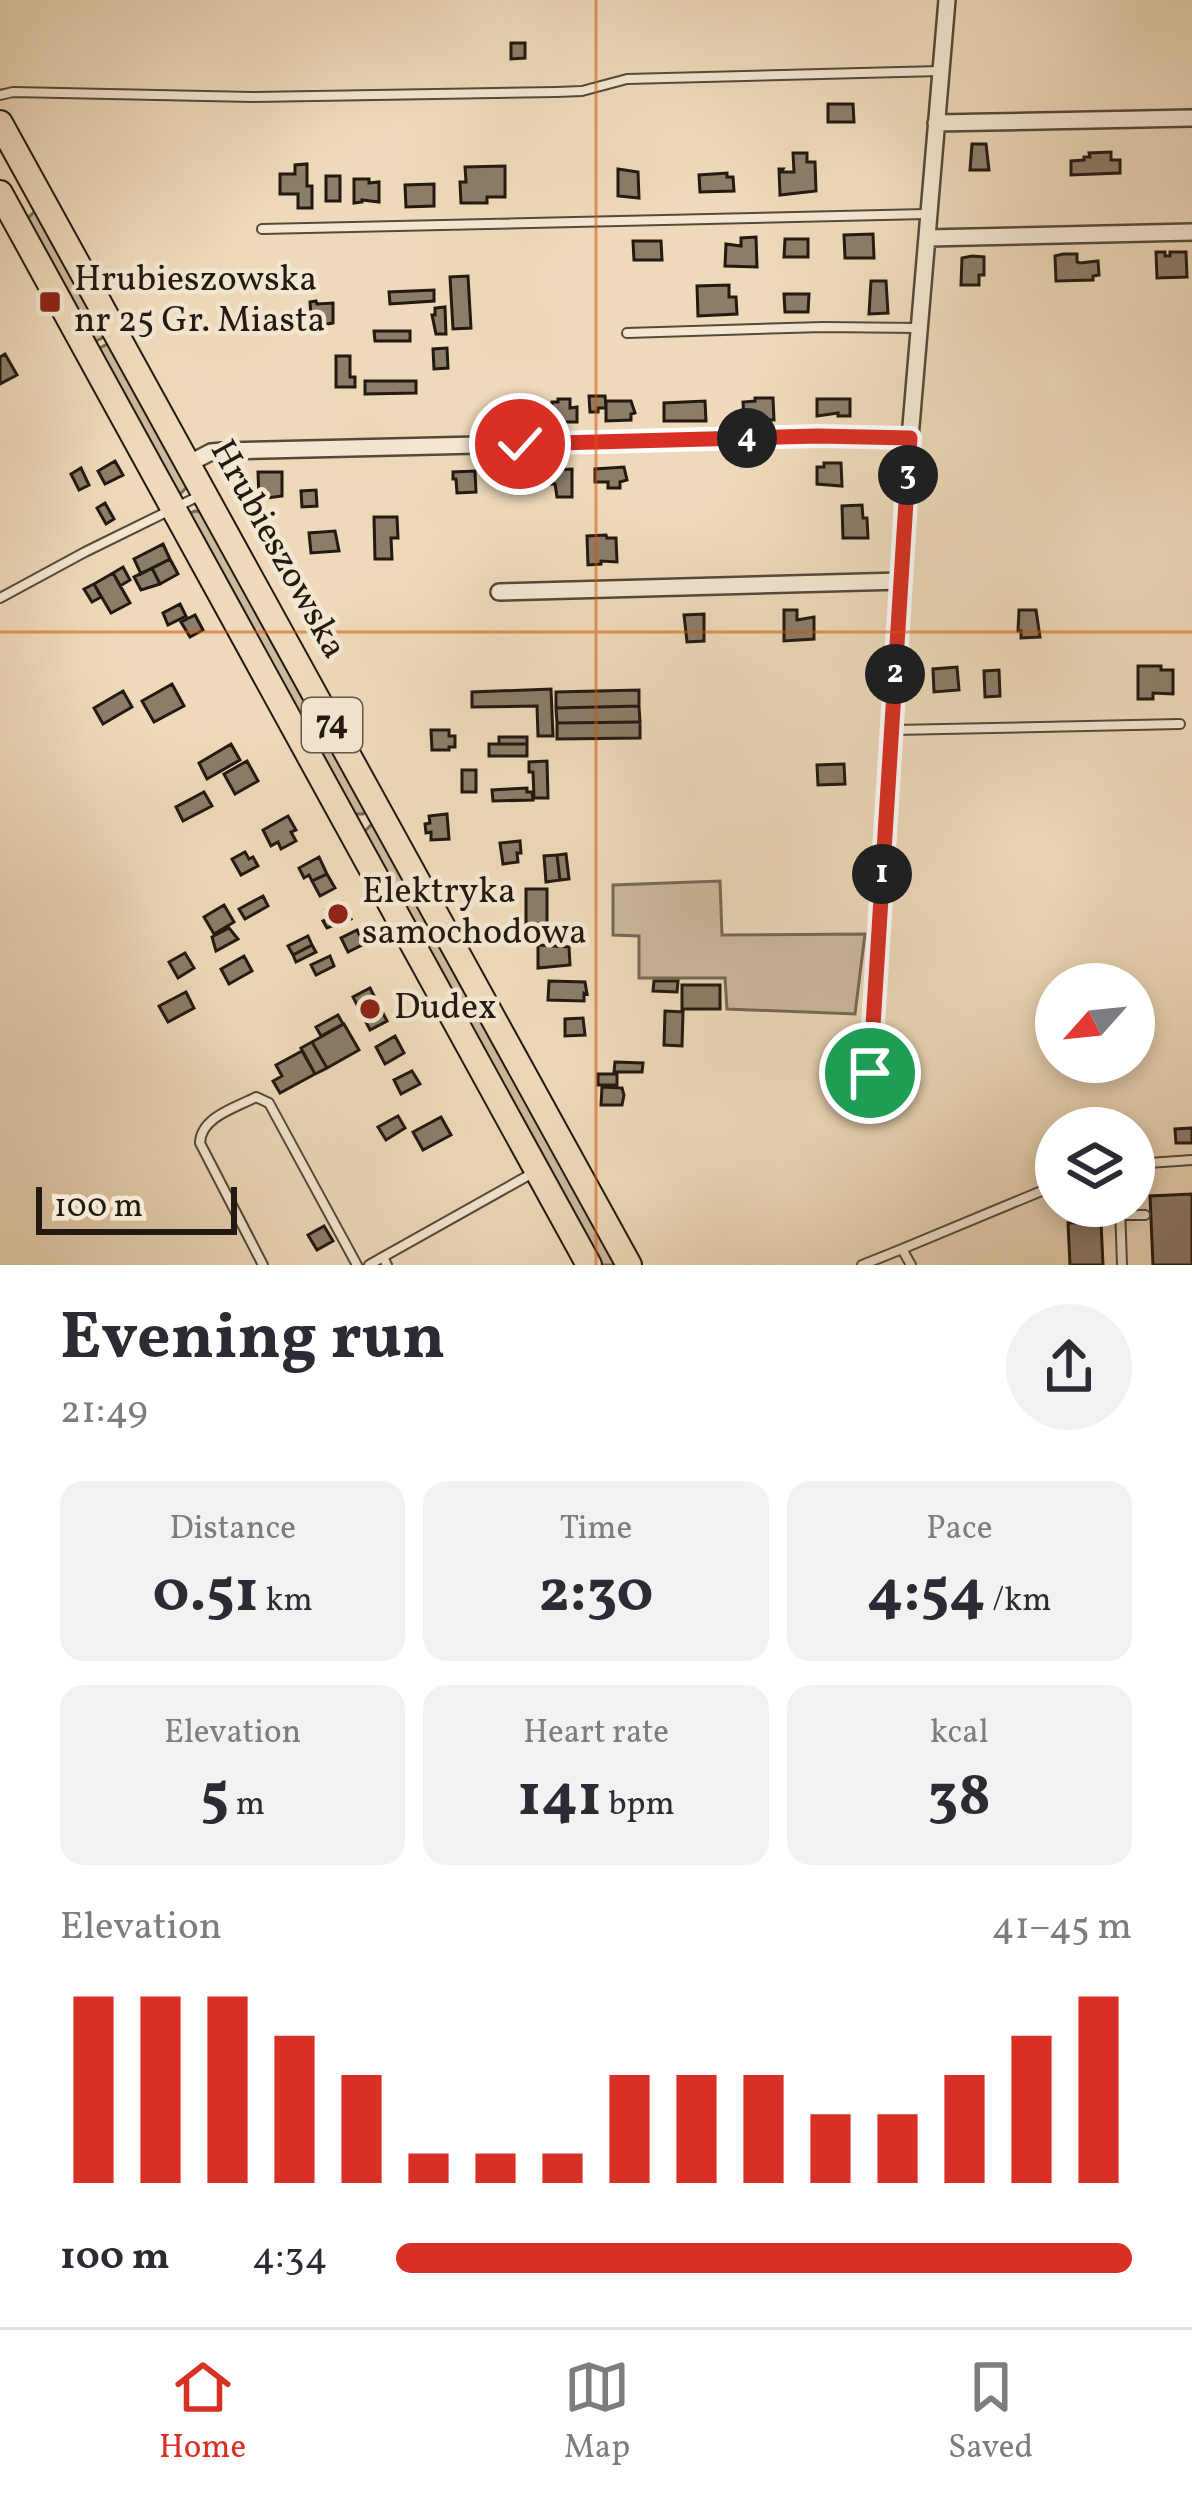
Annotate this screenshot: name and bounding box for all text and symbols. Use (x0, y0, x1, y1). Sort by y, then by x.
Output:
place label: Hrubieszowska nr 25 Gr. Miasta (74, 256, 326, 347)
marker: Hrubieszowska nr 25 Gr. Miasta (37, 289, 63, 315)
pin (469, 393, 571, 495)
pin: 4 (717, 408, 777, 468)
icon: check (487, 411, 553, 477)
text: 4 (737, 415, 757, 461)
street label: Hrubieszowska (196, 432, 358, 668)
pin: 3 (878, 445, 938, 505)
text: 3 (900, 452, 916, 498)
pin: 2 (865, 644, 925, 704)
text: 2 (886, 651, 904, 697)
road number: 74 (302, 698, 362, 752)
pin: 1 (852, 844, 912, 904)
text: 1 (875, 851, 889, 897)
place label: Elektryka samochodowa (362, 868, 587, 959)
marker: Elektryka samochodowa (325, 901, 351, 927)
north arrow (1035, 963, 1155, 1083)
map controls (1035, 963, 1155, 1227)
place label: Dudex (394, 984, 497, 1034)
marker: Dudex (357, 996, 383, 1022)
pin (819, 1022, 921, 1124)
icon: arrive (837, 1040, 903, 1106)
button: layers (1035, 1107, 1155, 1227)
scale bar (36, 1181, 237, 1234)
text: 100 m (54, 1185, 143, 1231)
text: Evening run (60, 1294, 446, 1386)
button: share (1006, 1304, 1132, 1430)
text: 21:49 (60, 1385, 148, 1439)
text: Distance (170, 1507, 296, 1553)
text: Time (560, 1507, 632, 1553)
text: Pace (926, 1507, 992, 1553)
text: 0.51 (153, 1553, 259, 1636)
text: 2:30 (539, 1553, 653, 1636)
text: 4:54 (867, 1553, 986, 1636)
text: km (259, 1579, 313, 1625)
text: /km (986, 1579, 1052, 1625)
text: Elevation (164, 1711, 301, 1757)
text: Heart rate (523, 1711, 669, 1757)
text: kcal (930, 1711, 989, 1757)
text: 5 (200, 1757, 229, 1840)
text: 141 (517, 1757, 602, 1840)
text: 38 (928, 1757, 991, 1840)
text: m (229, 1783, 265, 1829)
text: bpm (602, 1783, 675, 1829)
text: Elevation (60, 1901, 222, 1955)
text: 41–45 m (991, 1901, 1132, 1955)
text: 100 m (60, 2231, 170, 2285)
text: 4:34 (252, 2231, 328, 2285)
tab: Home (159, 2354, 246, 2472)
tab: Map (564, 2354, 630, 2472)
tab: Saved (948, 2354, 1033, 2472)

